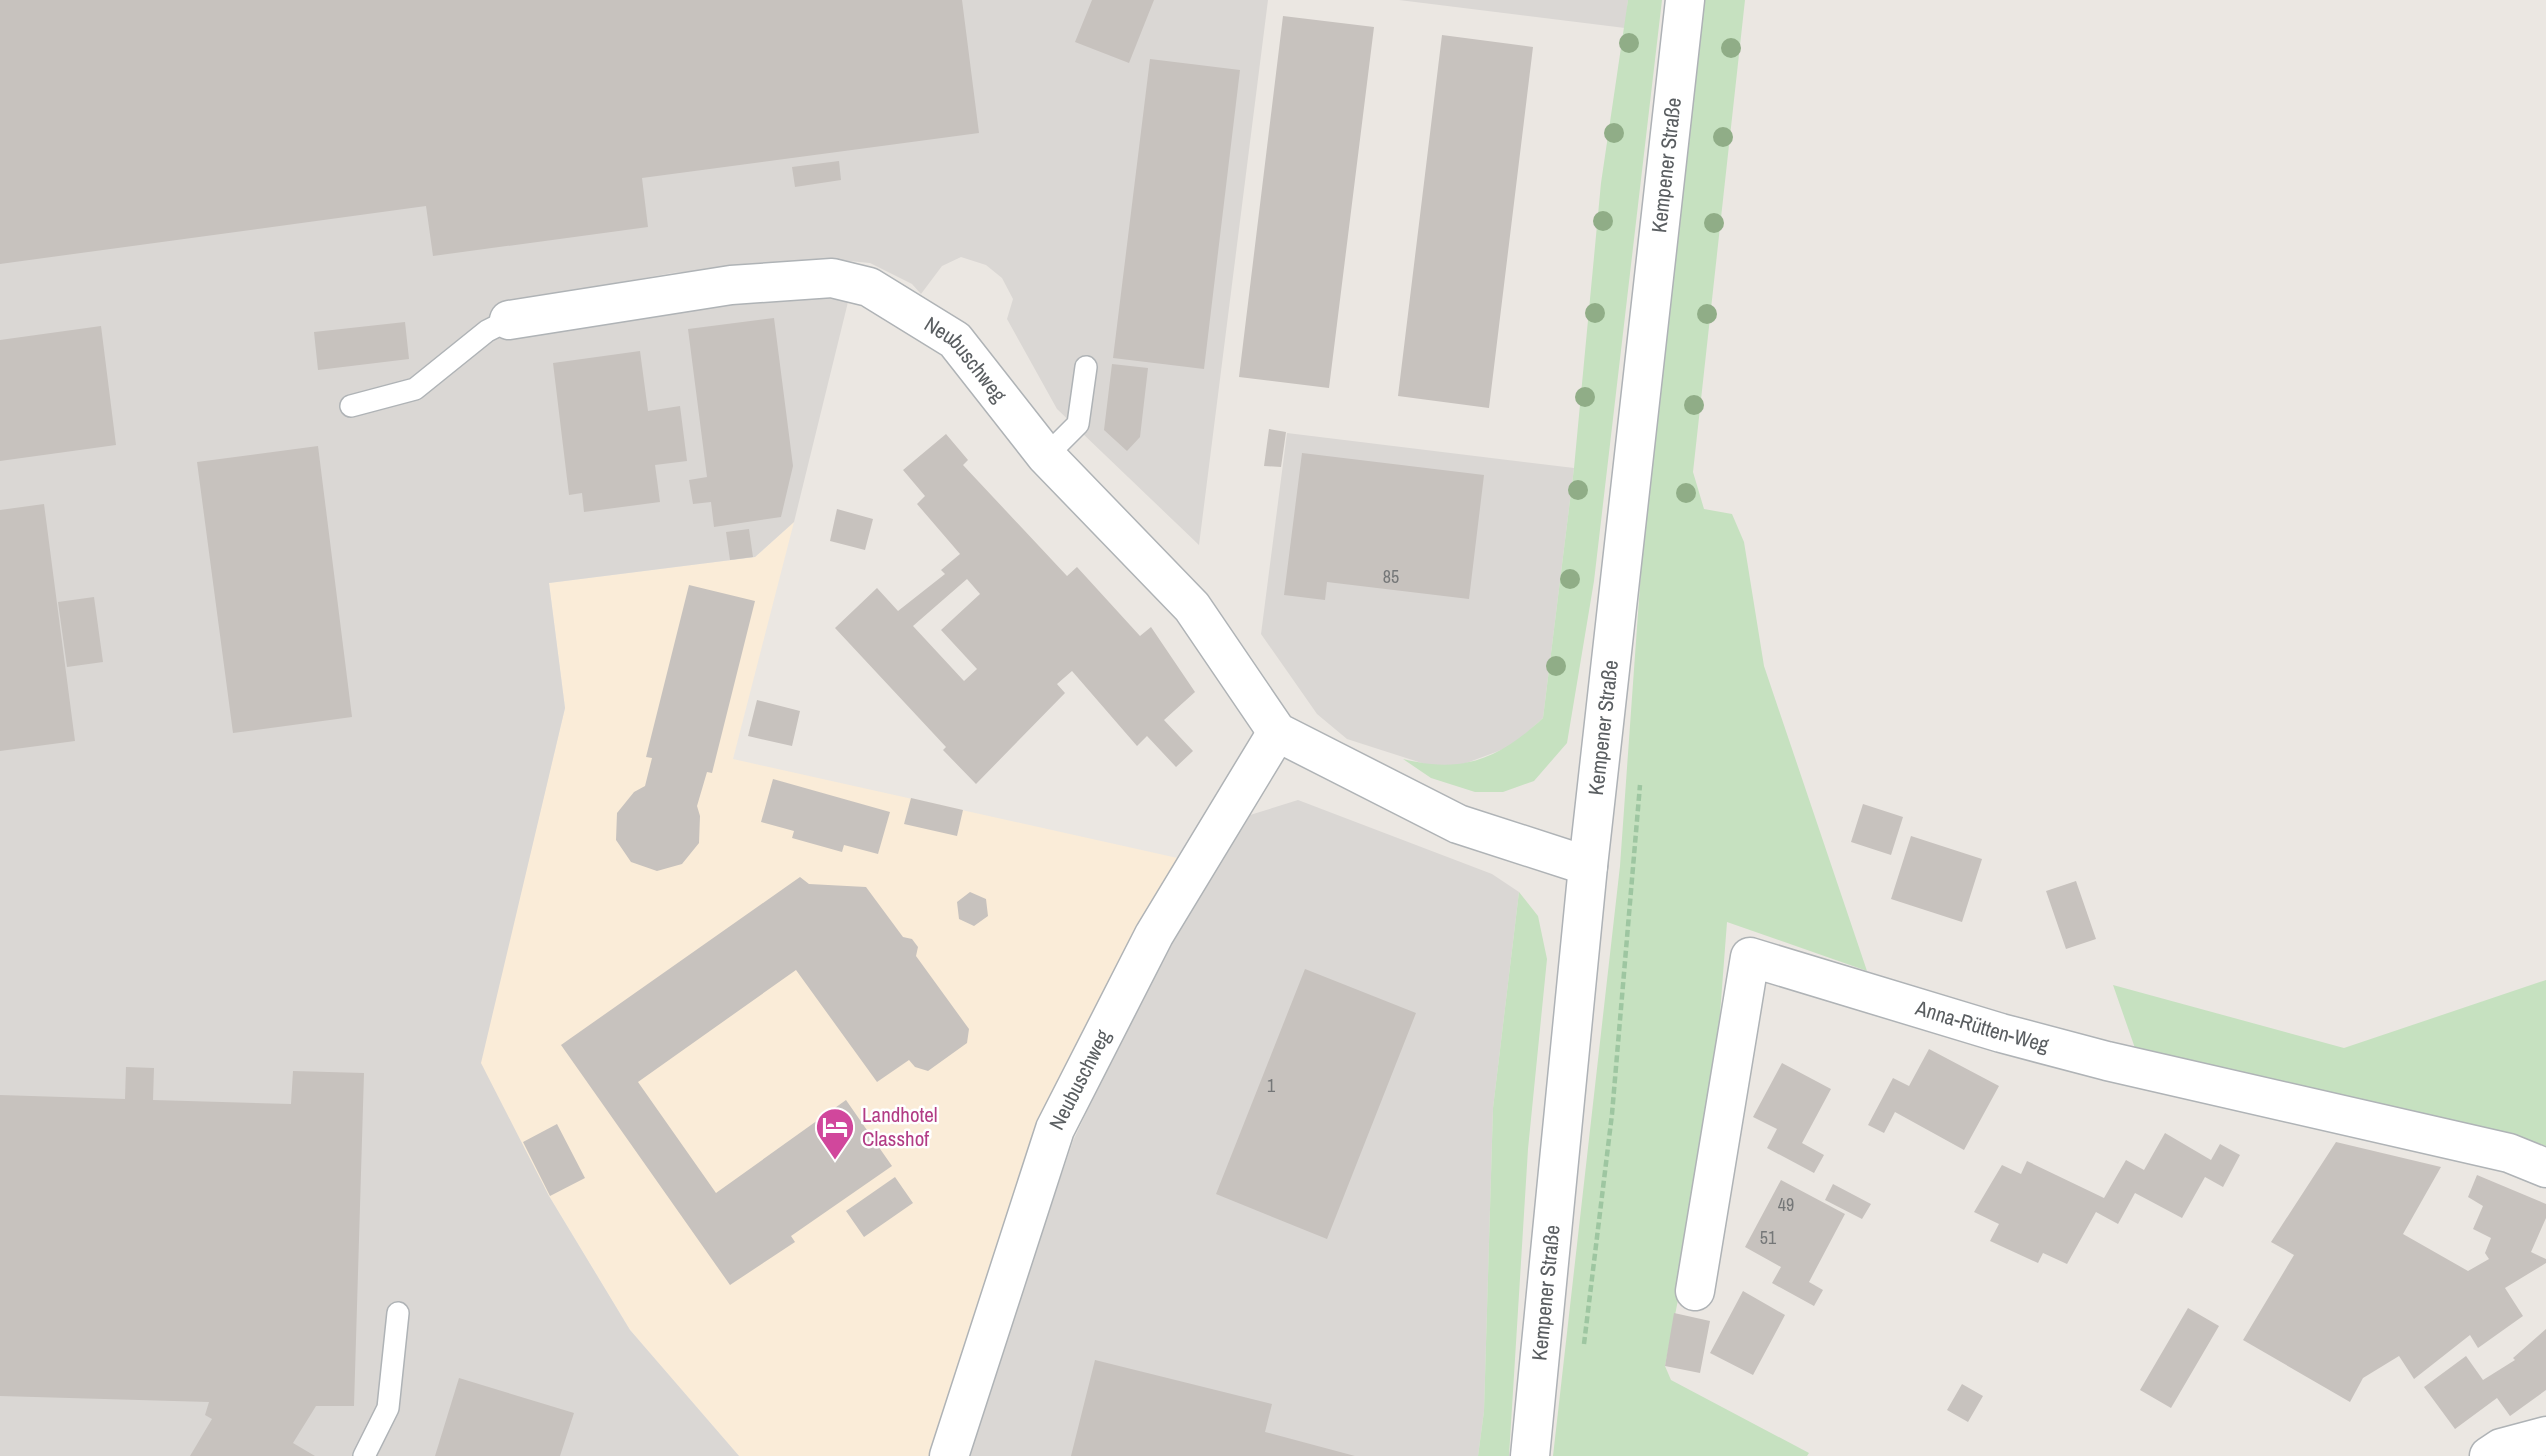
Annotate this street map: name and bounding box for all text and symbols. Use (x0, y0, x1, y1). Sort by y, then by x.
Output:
street label: Kempener Straße (1644, 96, 1688, 234)
street label: Neubuschweg (919, 310, 1014, 408)
house number: 85 (1383, 564, 1399, 589)
street label: Kempener Straße (1581, 658, 1625, 797)
street label: Anna-Rütten-Weg (1911, 993, 2053, 1059)
street label: Neubuschweg (1042, 1024, 1118, 1135)
house number: 1 (1267, 1073, 1276, 1098)
place label: Landhotel Classhof (862, 1100, 938, 1153)
hotel icon: Landhotel Classhof (814, 1106, 856, 1161)
house number: 49 (1778, 1192, 1794, 1217)
street label: Kempener Straße (1524, 1224, 1567, 1362)
house number: 51 (1760, 1225, 1777, 1250)

